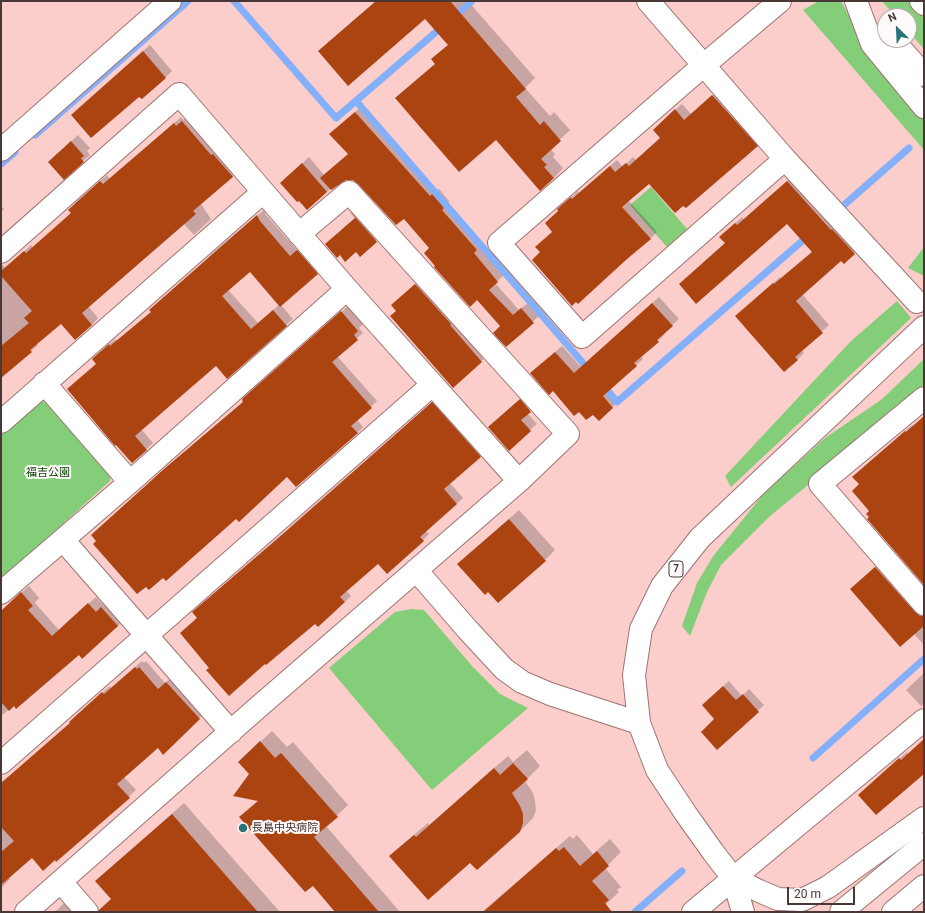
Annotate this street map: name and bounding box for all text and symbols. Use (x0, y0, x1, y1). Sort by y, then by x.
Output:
north arrow (877, 8, 917, 48)
text: N (886, 10, 899, 25)
park label: 福吉公園 (26, 466, 70, 480)
road number: 7 (669, 561, 683, 577)
place label: 長島中央病院 (252, 821, 318, 835)
marker: 長島中央病院 (237, 822, 249, 834)
scale bar (789, 879, 857, 905)
text: 20 m (794, 887, 821, 901)

